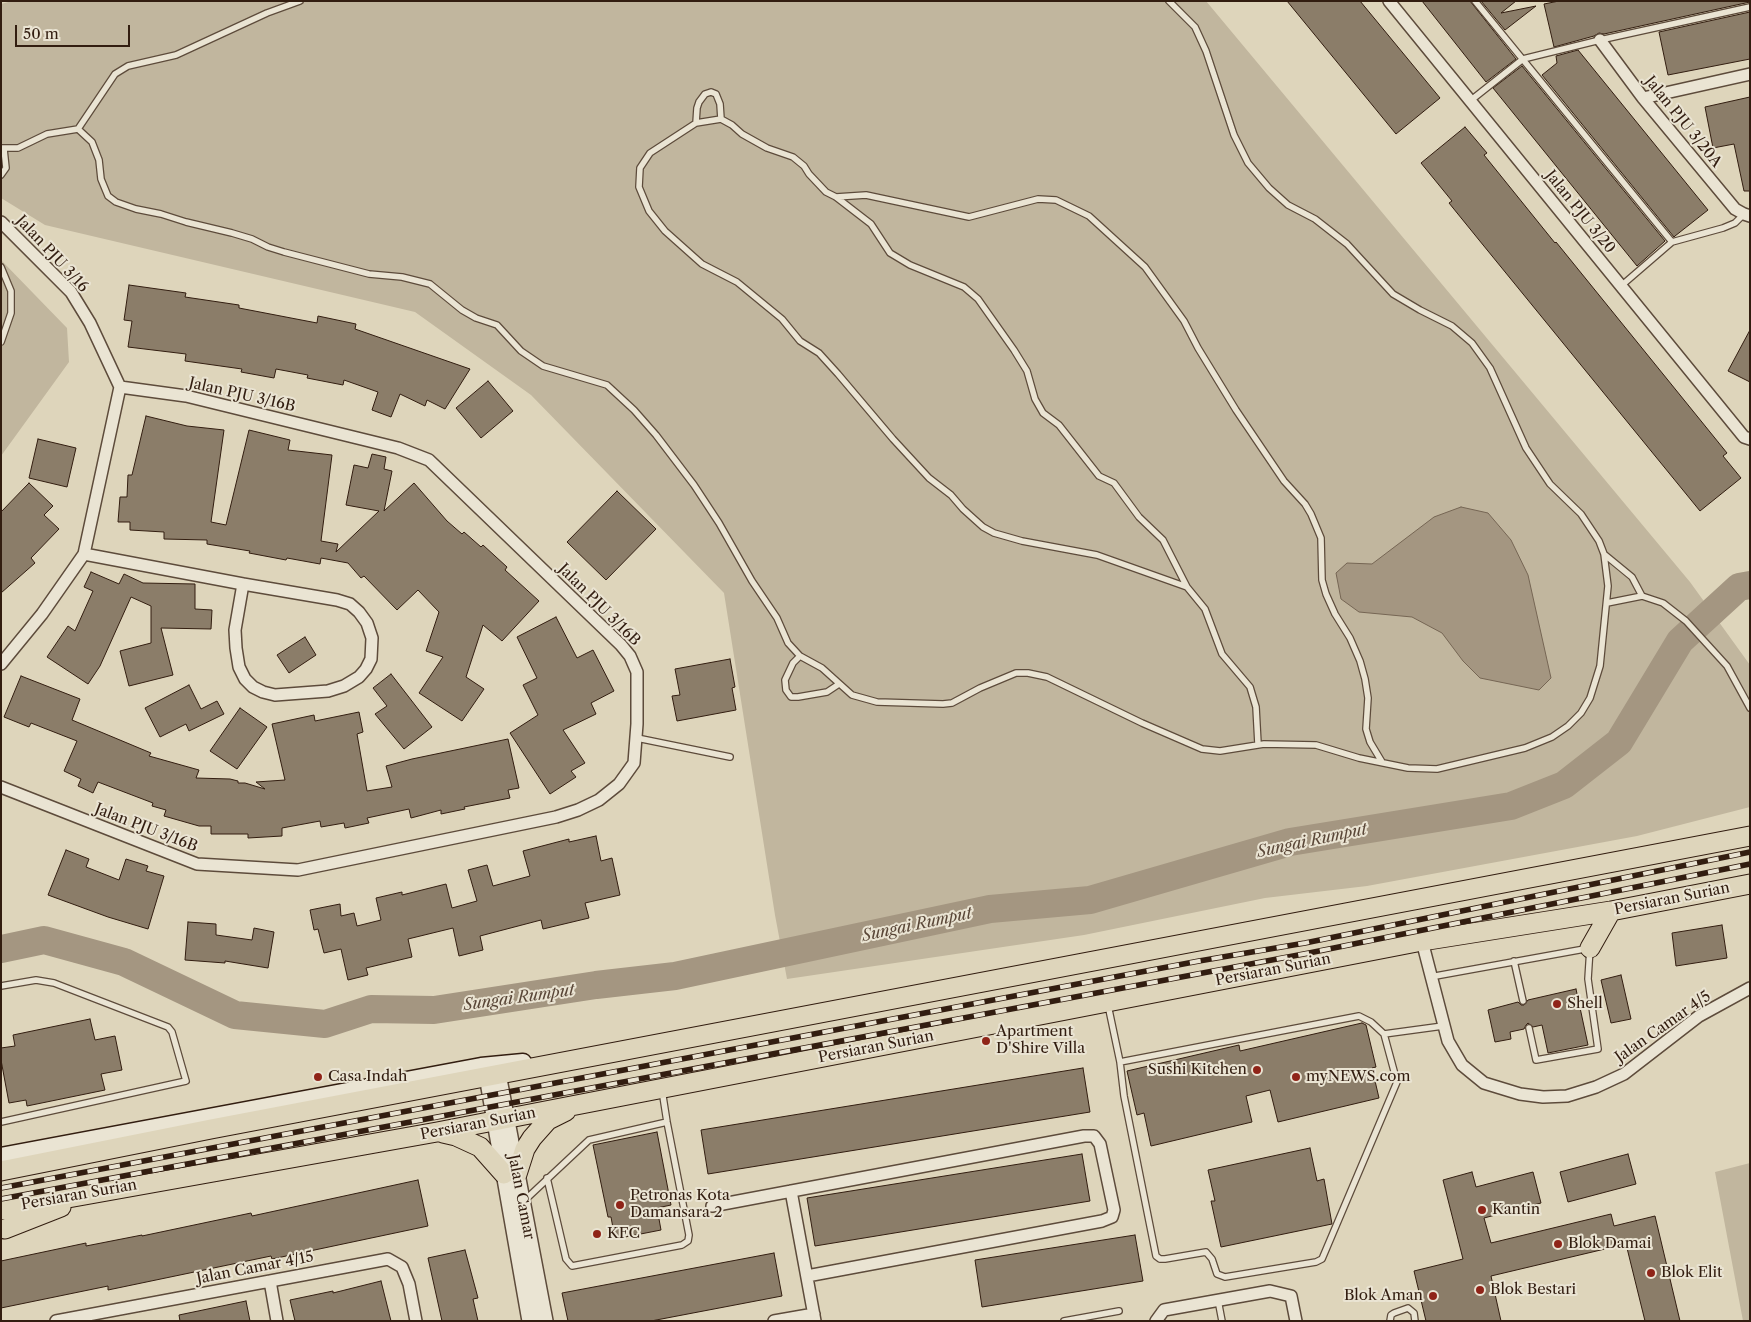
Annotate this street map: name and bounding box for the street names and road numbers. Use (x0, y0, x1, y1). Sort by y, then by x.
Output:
street label: Jalan PJU 3/20A (1641, 73, 1725, 171)
street label: Jalan PJU 3/20 (1541, 167, 1619, 257)
street label: Jalan PJU 3/16 (12, 212, 92, 296)
street label: Jalan PJU 3/16B (187, 374, 297, 416)
street label: Jalan PJU 3/16B (554, 560, 644, 650)
street label: Jalan PJU 3/16B (92, 800, 200, 856)
street label: Persiaran Surian (1613, 879, 1731, 919)
street label: Persiaran Surian (1214, 950, 1332, 990)
street label: Jalan Camar 4/5 (1612, 987, 1714, 1067)
street label: Persiaran Surian (817, 1027, 935, 1067)
street label: Persiaran Surian (419, 1104, 537, 1144)
street label: Jalan Camar (504, 1153, 538, 1241)
street label: Persiaran Surian (20, 1176, 138, 1214)
street label: Jalan Camar 4/15 (195, 1248, 315, 1288)

